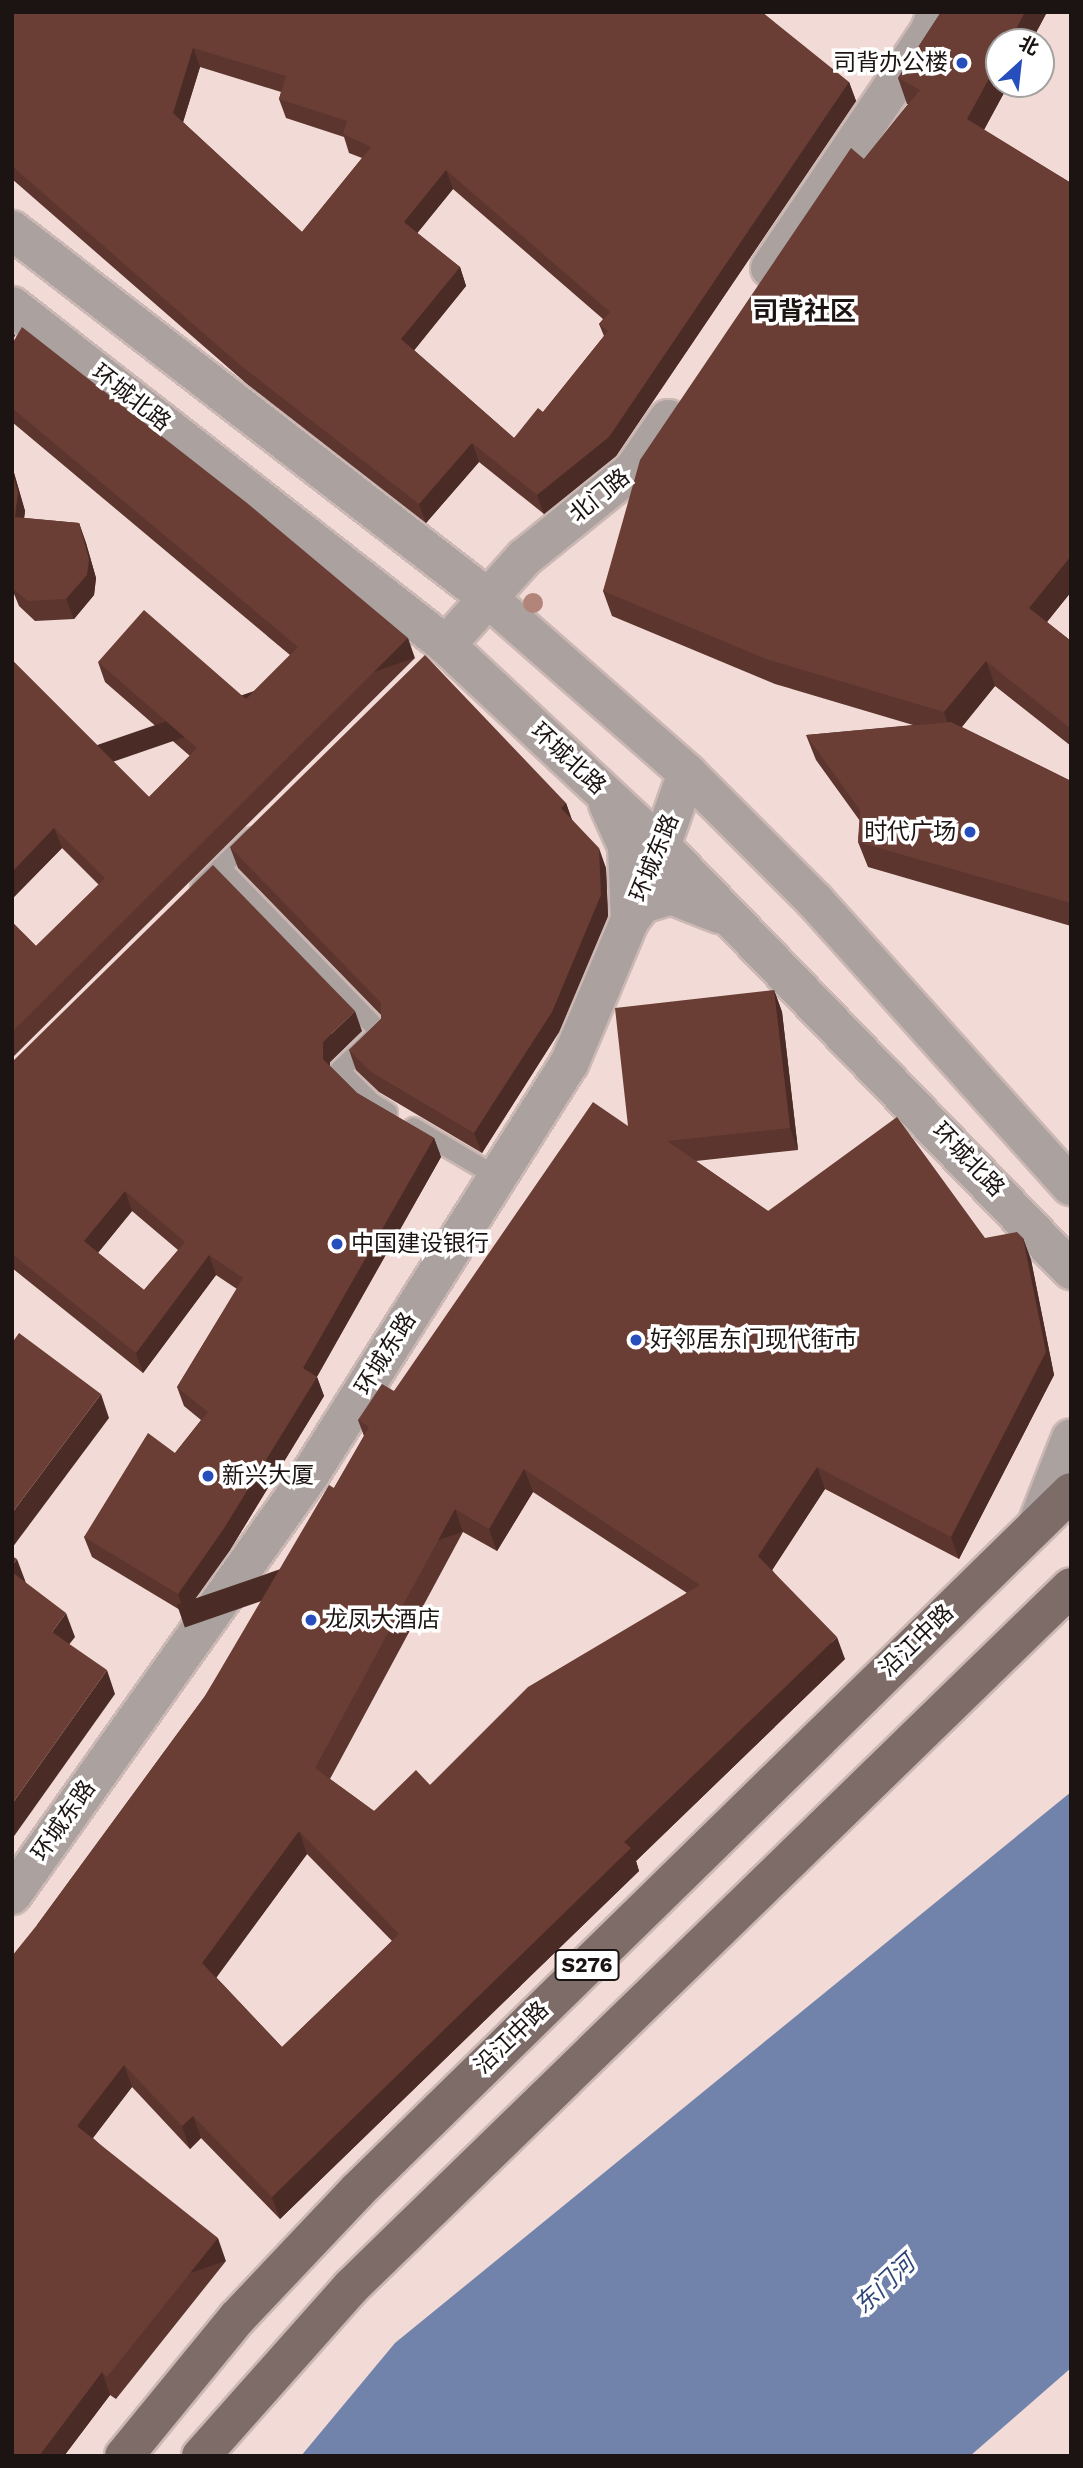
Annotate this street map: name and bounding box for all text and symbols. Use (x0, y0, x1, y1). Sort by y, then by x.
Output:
north arrow (985, 28, 1055, 98)
text: 北 (1015, 31, 1043, 60)
place label: 司背办公楼 (833, 49, 948, 77)
marker: 司背办公楼 (954, 55, 970, 71)
district label: 司背社区 (752, 296, 856, 328)
street label: 环城北路 (86, 359, 176, 437)
street label: 北门路 (565, 464, 635, 528)
street label: 环城北路 (525, 718, 611, 800)
street label: 环城东路 (625, 810, 685, 906)
place label: 时代广场 (864, 818, 956, 846)
marker: 时代广场 (962, 824, 978, 840)
street label: 环城北路 (926, 1117, 1010, 1203)
place label: 中国建设银行 (351, 1230, 489, 1258)
marker: 中国建设银行 (329, 1236, 345, 1252)
street label: 环城东路 (350, 1308, 422, 1400)
place label: 好邻居东门现代街市 (650, 1326, 857, 1354)
marker: 好邻居东门现代街市 (628, 1332, 644, 1348)
place label: 新兴大厦 (222, 1462, 314, 1490)
marker: 新兴大厦 (200, 1468, 216, 1484)
street label: 沿江中路 (874, 1599, 960, 1683)
place label: 龙凤大酒店 (325, 1606, 440, 1634)
marker: 龙凤大酒店 (303, 1612, 319, 1628)
street label: 环城东路 (26, 1775, 102, 1867)
road number: S276 (554, 1948, 620, 1982)
street label: 沿江中路 (469, 1996, 555, 2080)
water label: 东门河 (849, 2250, 921, 2320)

